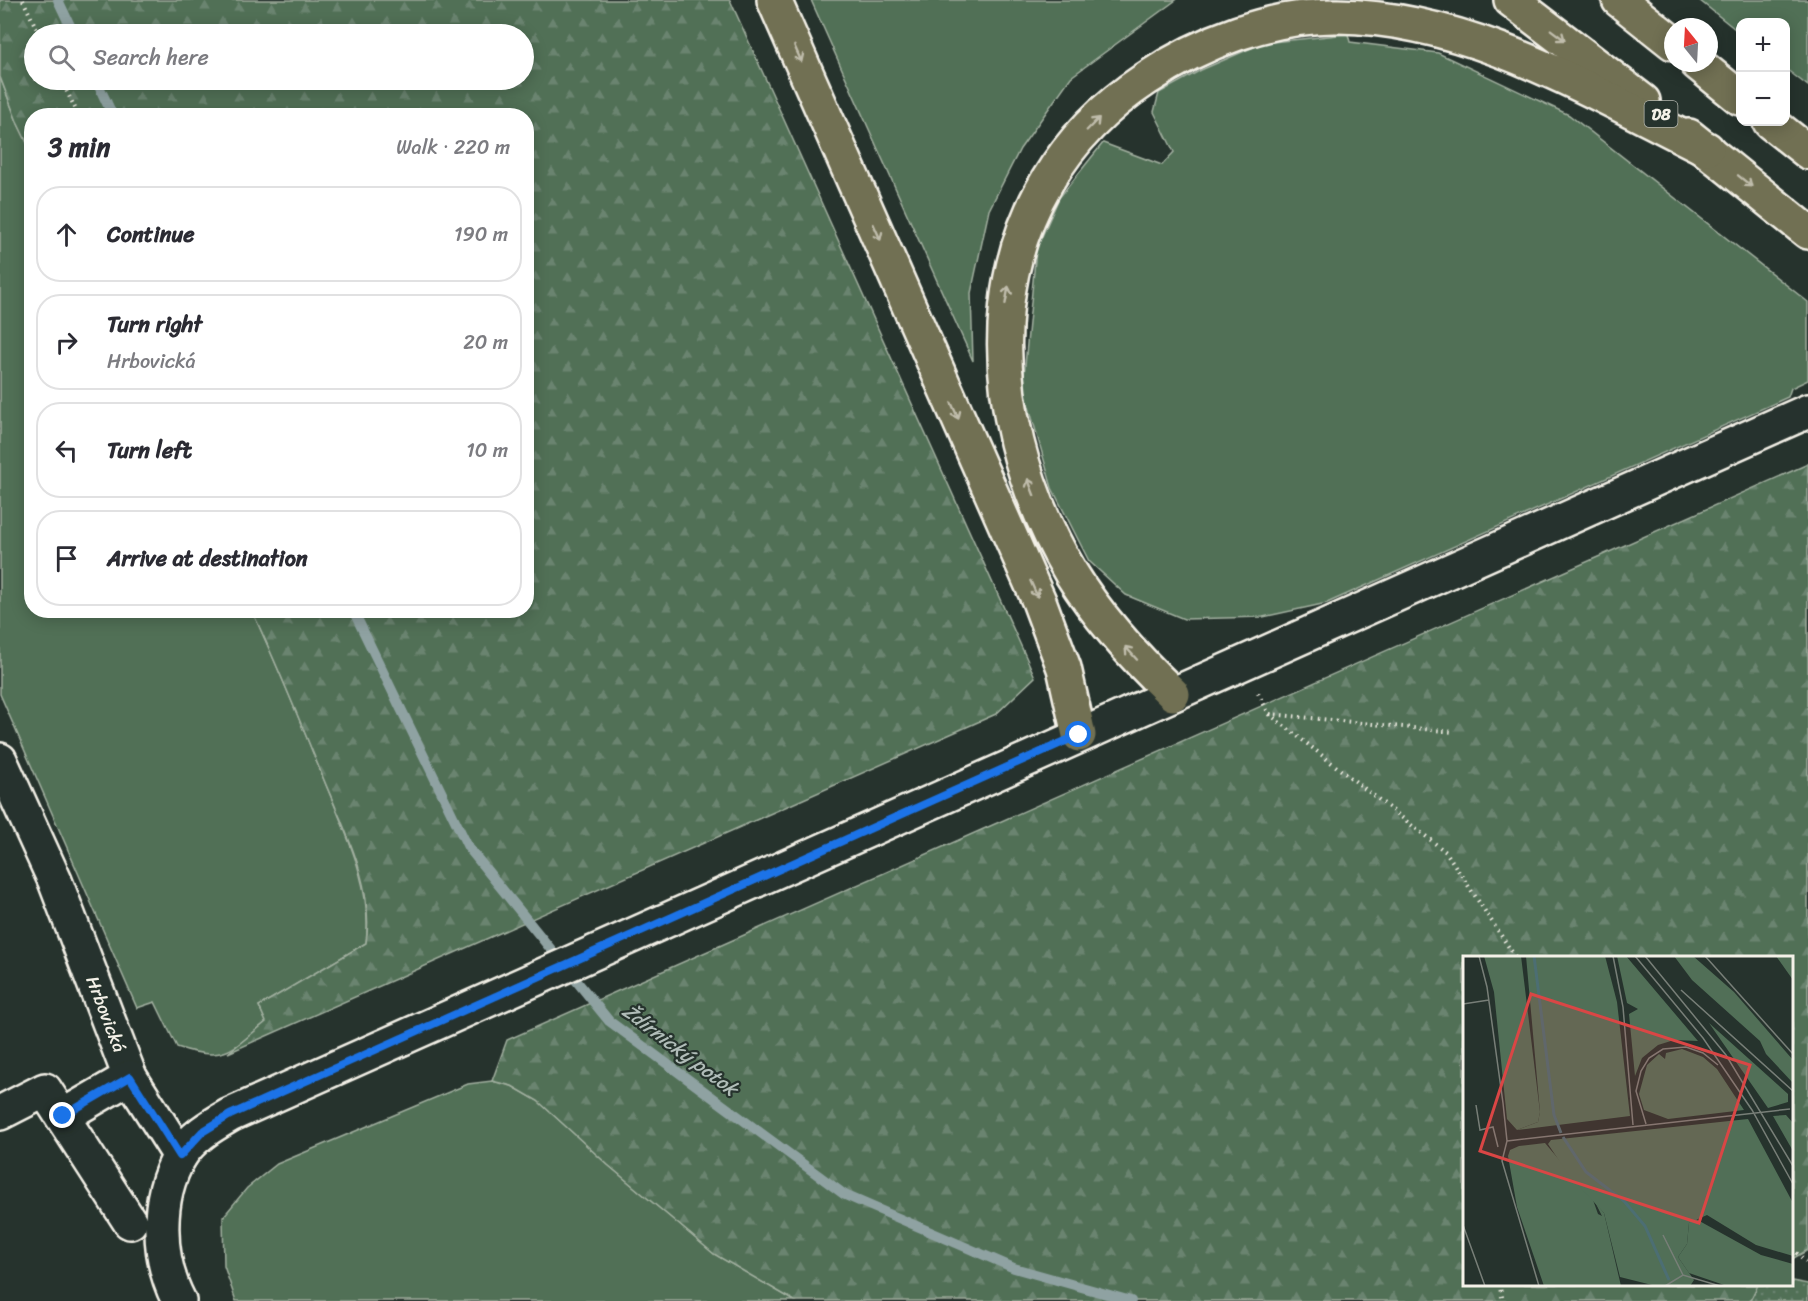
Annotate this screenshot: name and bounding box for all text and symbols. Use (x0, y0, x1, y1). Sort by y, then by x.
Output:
north arrow (1664, 18, 1718, 72)
map controls (1736, 18, 1790, 126)
button: + (1736, 18, 1790, 72)
search box (24, 24, 534, 90)
one-way arrow (1550, 29, 1566, 42)
text: Search here (93, 38, 209, 77)
icon: search (45, 41, 78, 74)
one-way arrow (793, 44, 804, 62)
button: − (1736, 72, 1790, 126)
road number: D8 (1644, 101, 1678, 127)
one-way arrow (1086, 117, 1100, 132)
text: 3 min (48, 124, 110, 170)
text: Walk · 220 m (396, 130, 510, 165)
one-way arrow (1737, 174, 1753, 187)
text: Continue (107, 215, 195, 254)
text: 190 m (454, 217, 508, 252)
icon: ahead (50, 218, 83, 251)
one-way arrow (872, 223, 883, 241)
one-way arrow (1002, 286, 1013, 306)
text: Turn right (107, 305, 202, 344)
text: 20 m (463, 325, 508, 360)
icon: right (50, 326, 83, 359)
text: Hrbovická (107, 344, 196, 379)
one-way arrow (950, 401, 961, 419)
text: Turn left (107, 431, 192, 470)
text: 10 m (466, 433, 508, 468)
icon: left (50, 434, 83, 467)
one-way arrow (1025, 478, 1036, 497)
text: Arrive at destination (107, 539, 308, 578)
icon: arrive (50, 542, 83, 575)
one-way arrow (1029, 580, 1040, 598)
one-way arrow (1124, 646, 1138, 661)
route start (1065, 721, 1091, 747)
inset map (1463, 956, 1793, 1286)
street label: Hrbovická (77, 971, 135, 1057)
water label: Ždírnický potok (614, 995, 747, 1107)
route end (49, 1102, 75, 1128)

